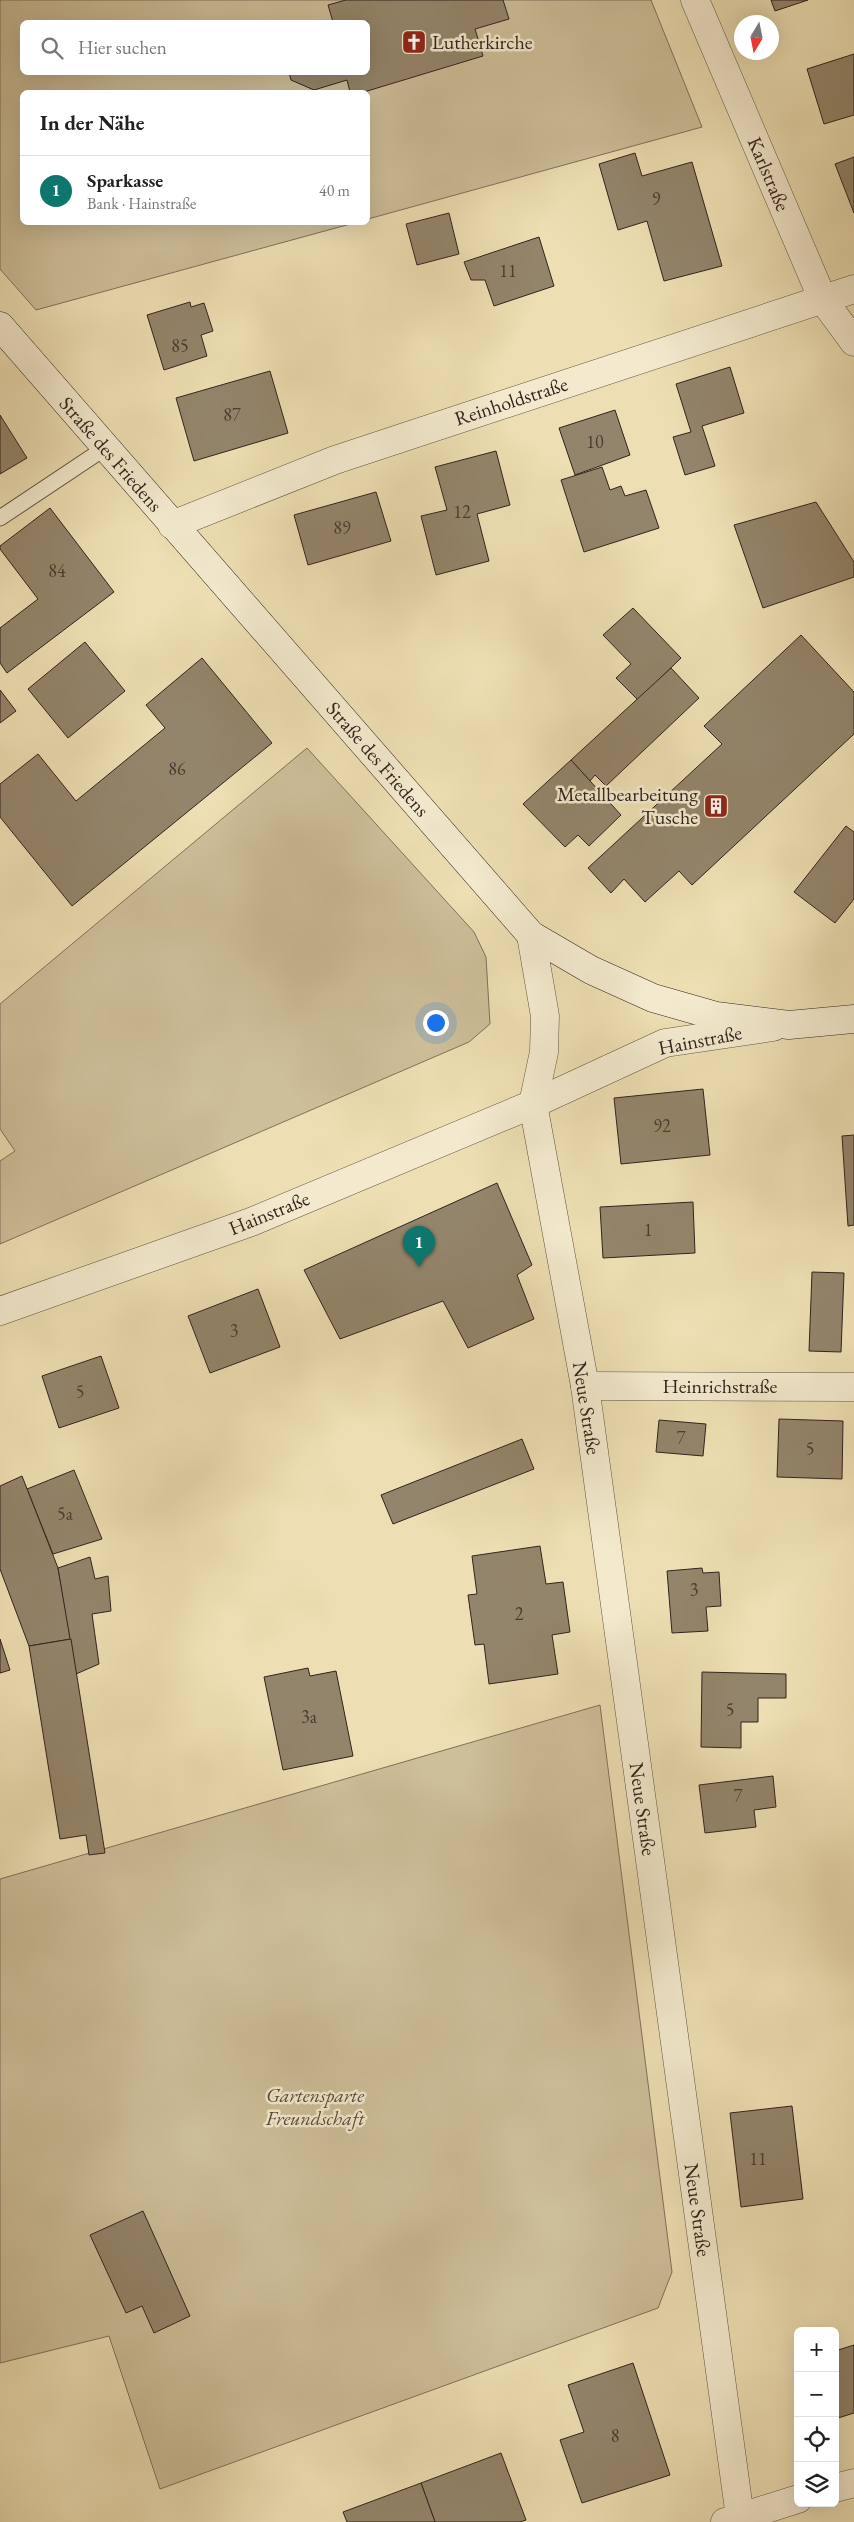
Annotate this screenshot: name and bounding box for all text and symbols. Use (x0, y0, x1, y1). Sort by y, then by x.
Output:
north arrow (734, 15, 779, 60)
search box (20, 20, 370, 75)
church icon: Lutherkirche (401, 29, 427, 55)
place label: Lutherkirche (432, 29, 533, 55)
icon: search (38, 34, 66, 62)
text: Hier suchen (78, 35, 167, 60)
text: In der Nähe (40, 109, 145, 136)
street label: Karlstraße (742, 133, 796, 215)
text: Sparkasse (87, 168, 163, 193)
text: 1 (52, 180, 60, 201)
text: 40 m (319, 180, 350, 201)
house number: 9 (652, 187, 661, 210)
text: Bank · Hainstraße (87, 193, 196, 214)
house number: 11 (499, 259, 517, 282)
house number: 85 (171, 334, 189, 357)
street label: Reinholdstraße (451, 370, 571, 432)
street label: Straße des Friedens (54, 391, 168, 517)
house number: 87 (223, 403, 241, 426)
house number: 10 (586, 430, 604, 453)
house number: 12 (453, 500, 471, 523)
house number: 89 (333, 516, 351, 539)
house number: 84 (48, 559, 66, 582)
street label: Straße des Friedens (321, 696, 435, 822)
house number: 86 (168, 757, 186, 780)
place label: Metallbearbeitung Tusche (557, 781, 698, 830)
building icon: Metallbearbeitung Tusche (703, 793, 729, 819)
your location (423, 1010, 449, 1036)
street label: Hainstraße (656, 1019, 744, 1061)
house number: 92 (653, 1114, 671, 1137)
street label: Hainstraße (225, 1185, 313, 1241)
house number: 1 (644, 1218, 652, 1241)
pin: 1 (403, 1226, 435, 1267)
house number: 3 (230, 1319, 238, 1342)
street label: Neue Straße (567, 1359, 607, 1457)
street label: Heinrichstraße (663, 1373, 778, 1399)
house number: 5 (76, 1380, 84, 1403)
house number: 7 (677, 1426, 686, 1449)
house number: 5 (806, 1437, 814, 1460)
house number: 5a (57, 1502, 74, 1525)
house number: 3 (690, 1578, 698, 1601)
house number: 2 (515, 1602, 524, 1625)
house number: 5 (726, 1698, 734, 1721)
house number: 3a (301, 1705, 318, 1728)
street label: Neue Straße (624, 1761, 662, 1858)
house number: 7 (734, 1784, 743, 1807)
park label: Gartensparte Freundschaft (265, 2082, 365, 2131)
house number: 11 (749, 2147, 767, 2170)
street label: Neue Straße (679, 2162, 717, 2259)
map controls (794, 2327, 839, 2507)
button: + (794, 2327, 839, 2372)
button: − (794, 2372, 839, 2417)
button: locate (794, 2417, 839, 2462)
house number: 8 (611, 2424, 619, 2447)
button: layers (794, 2462, 839, 2507)

